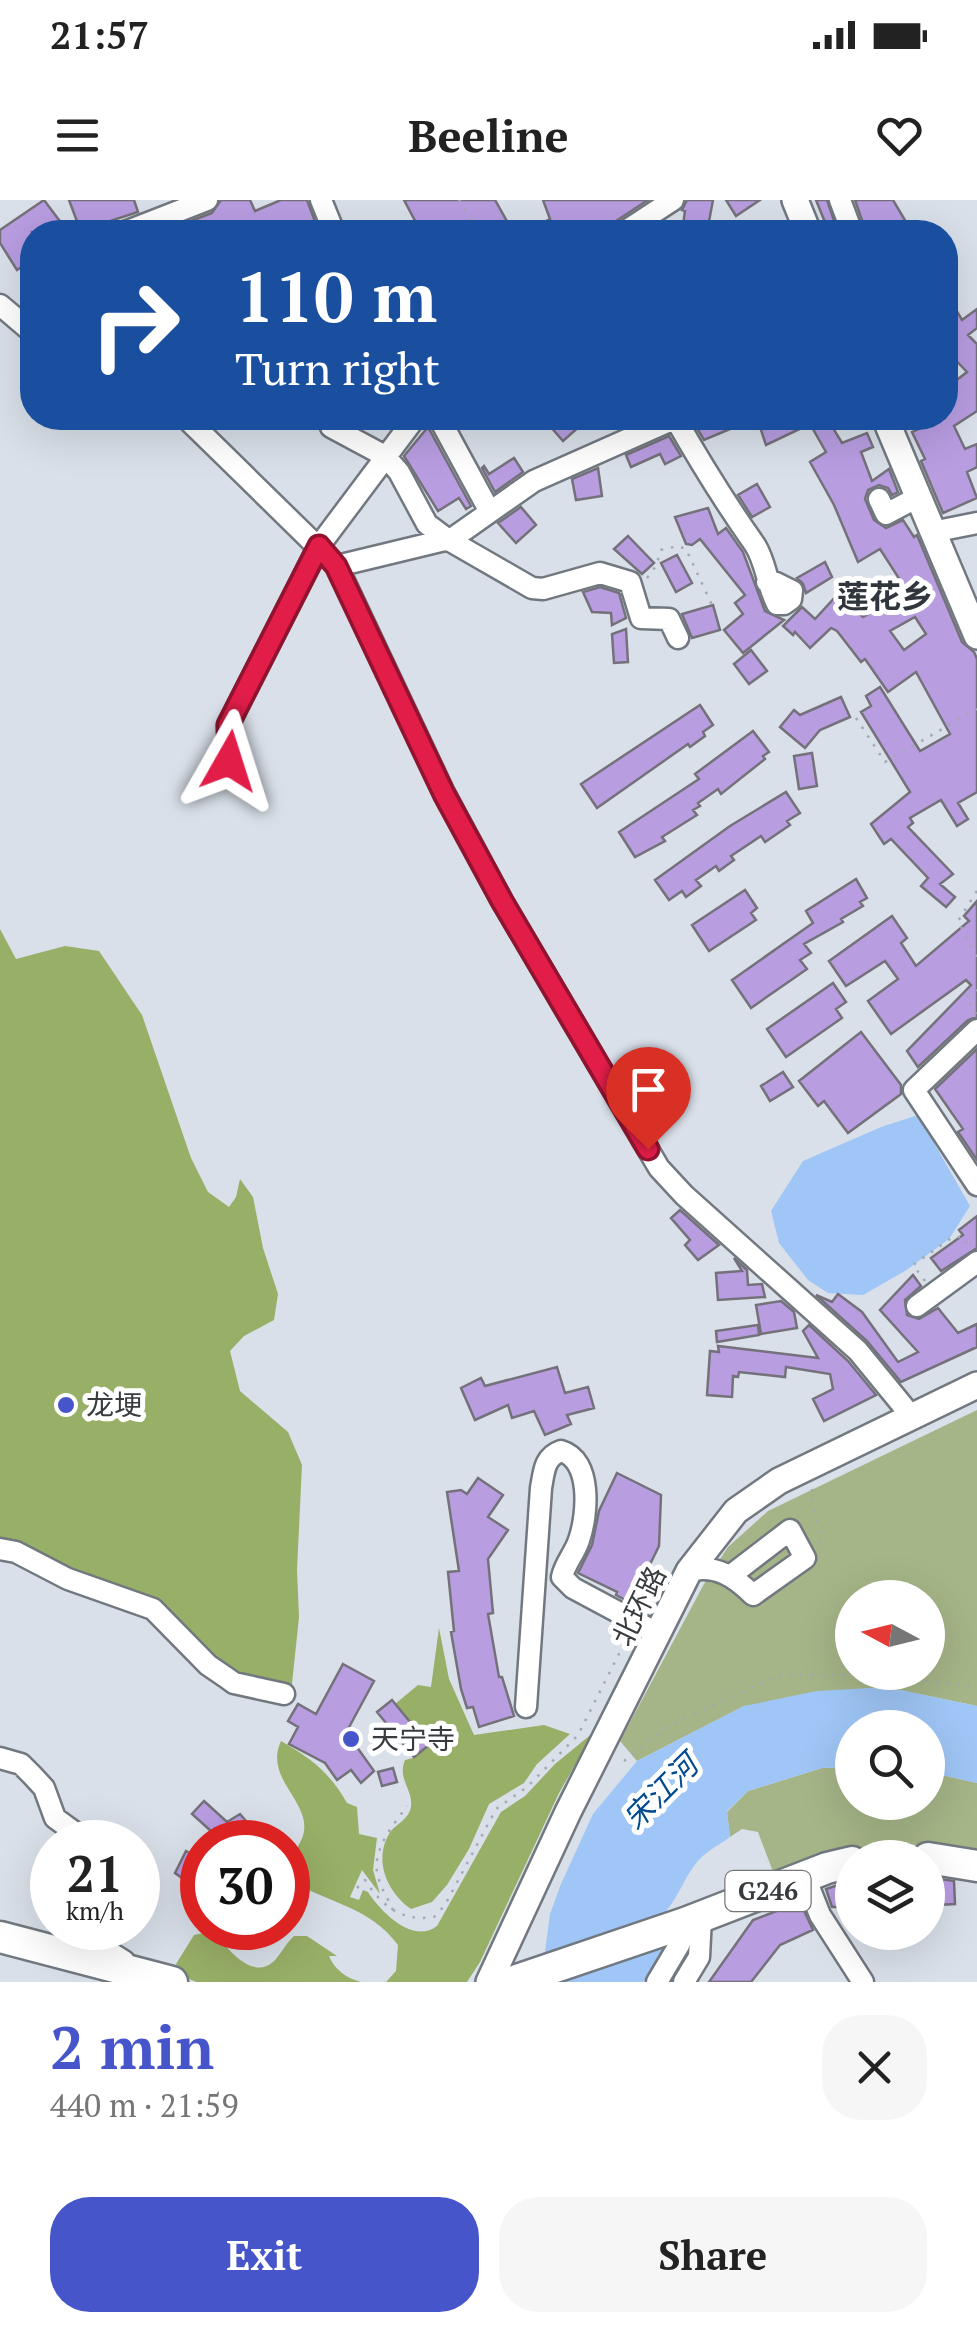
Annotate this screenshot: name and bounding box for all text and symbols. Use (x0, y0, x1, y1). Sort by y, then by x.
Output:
text: 21:57 (50, 10, 149, 60)
text: Beeline (408, 105, 569, 165)
icon: menu (50, 108, 105, 163)
icon: heart (872, 108, 927, 163)
text: 110 m (235, 249, 437, 342)
icon: right (70, 260, 200, 390)
text: Turn right (235, 338, 440, 398)
district label: 莲花乡 (837, 575, 933, 617)
position arrow (177, 709, 281, 813)
pin (606, 1047, 691, 1150)
icon: arrive (621, 1062, 676, 1117)
place label: 龙埂 (86, 1386, 142, 1423)
marker: 龙埂 (55, 1394, 77, 1416)
street label: 北环路 (604, 1560, 674, 1652)
north arrow (835, 1580, 945, 1690)
map controls (835, 1580, 945, 1950)
button: search (835, 1710, 945, 1820)
place label: 天宁寺 (371, 1720, 455, 1757)
marker: 天宁寺 (340, 1728, 362, 1750)
water label: 宋江河 (614, 1742, 710, 1837)
speed limit sign: 30 (180, 1820, 310, 1950)
text: 21 (67, 1840, 123, 1906)
button: layers (835, 1840, 945, 1950)
road number: G246 (726, 1871, 810, 1911)
text: km/h (66, 1894, 124, 1927)
text: 2 min (50, 2007, 214, 2086)
button: close (822, 2015, 927, 2120)
text: 440 m · 21:59 (50, 2084, 238, 2126)
button: Exit (50, 2197, 479, 2312)
button: Share (499, 2197, 927, 2312)

